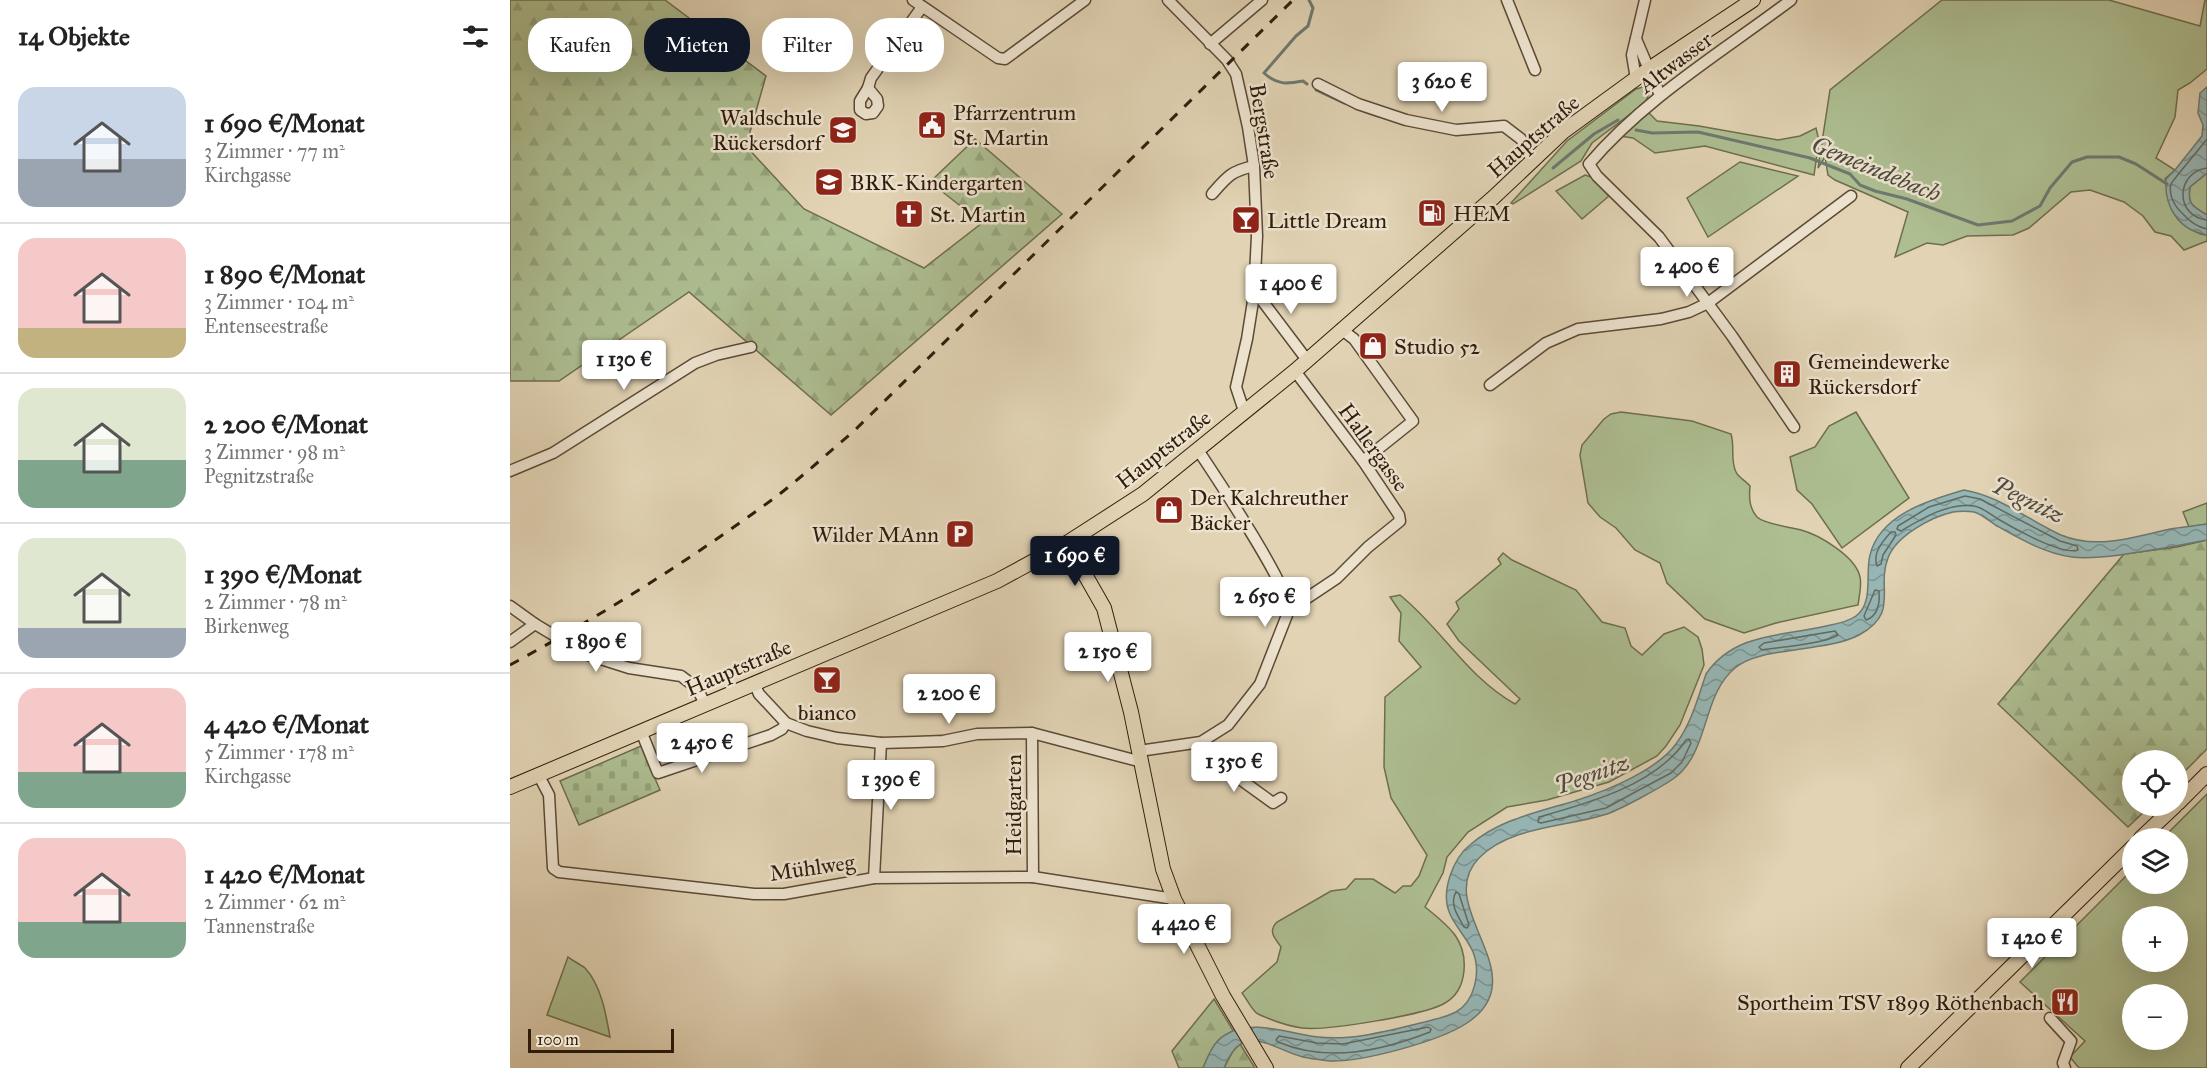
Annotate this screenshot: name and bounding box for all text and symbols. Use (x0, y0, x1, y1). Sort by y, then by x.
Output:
chip: Kaufen (528, 18, 632, 72)
chip: Mieten (644, 18, 750, 72)
chip: Filter (762, 18, 853, 72)
chip: Neu (865, 18, 944, 72)
text: 14 Objekte (18, 20, 130, 52)
icon: filters (459, 20, 492, 53)
street label: Altwasser (1632, 25, 1718, 100)
pin: 3 620 € (1387, 62, 1497, 113)
text: 3 620 € (1412, 69, 1472, 93)
street label: Bergstraße (1244, 81, 1285, 181)
street label: Hauptstraße (1482, 89, 1585, 184)
place label: Pfarrzentrum St. Martin (953, 99, 1077, 151)
place label: Waldschule Rückersdorf (712, 104, 826, 156)
text: 1 690 €/Monat (204, 107, 365, 139)
public building icon: Pfarrzentrum St. Martin (916, 109, 948, 141)
icon: home (66, 111, 138, 183)
school or university icon: Waldschule Rückersdorf (827, 114, 859, 146)
water label: Gemeindebach (1807, 129, 1945, 209)
text: 3 Zimmer · 77 m² (204, 139, 345, 163)
text: Kirchgasse (204, 163, 291, 187)
school or university icon: BRK-Kindergarten (813, 166, 845, 198)
place label: BRK-Kindergarten (850, 169, 1023, 196)
fuel station icon: HEM (1416, 197, 1448, 229)
church icon: St. Martin (893, 198, 925, 230)
place label: HEM (1453, 200, 1510, 227)
place label: St. Martin (930, 201, 1026, 228)
bar icon: Little Dream (1230, 204, 1262, 236)
place label: Little Dream (1267, 207, 1387, 234)
pin: 2 400 € (1632, 247, 1742, 298)
text: 2 400 € (1654, 254, 1720, 278)
text: 1 890 €/Monat (204, 258, 365, 290)
icon: home (66, 262, 138, 334)
pin: 1 400 € (1236, 264, 1346, 315)
text: 1 400 € (1259, 271, 1323, 295)
text: 3 Zimmer · 104 m² (204, 290, 354, 314)
text: Entenseestraße (204, 314, 328, 338)
shop icon: Studio 52 (1357, 330, 1389, 362)
place label: Studio 52 (1394, 333, 1480, 360)
pin: 1 130 € (569, 340, 679, 391)
text: 1 130 € (596, 347, 652, 371)
place label: Gemeindewerke Rückersdorf (1808, 348, 1950, 400)
building icon: Gemeindewerke Rückersdorf (1771, 358, 1803, 390)
street label: Hallergasse (1333, 398, 1415, 497)
street label: Hauptstraße (1111, 404, 1216, 495)
text: 2 200 €/Monat (204, 408, 368, 440)
icon: home (66, 412, 138, 484)
text: 3 Zimmer · 98 m² (204, 440, 345, 464)
text: Pegnitzstraße (204, 464, 314, 488)
water label: Pegnitz (1987, 470, 2069, 530)
place label: Der Kalchreuther Bäcker (1190, 484, 1349, 536)
shop icon: Der Kalchreuther Bäcker (1153, 494, 1185, 526)
parking icon: Wilder MAnn (944, 518, 976, 550)
place label: Wilder MAnn (812, 521, 939, 548)
pin: 1 690 € (1020, 536, 1130, 587)
text: 1 690 € (1044, 543, 1106, 567)
text: 1 390 €/Monat (204, 558, 362, 590)
icon: home (66, 562, 138, 634)
pin: 2 650 € (1210, 577, 1320, 628)
text: 2 650 € (1234, 584, 1296, 608)
text: 2 Zimmer · 78 m² (204, 590, 347, 614)
text: Birkenweg (204, 614, 289, 638)
pin: 1 890 € (541, 622, 651, 673)
text: 1 890 € (565, 629, 627, 653)
pin: 2 150 € (1053, 632, 1163, 683)
street label: Hauptstraße (681, 633, 795, 702)
text: 2 150 € (1078, 639, 1138, 663)
bar icon: bianco (811, 664, 843, 696)
pin: 2 200 € (894, 674, 1004, 725)
text: 2 200 € (917, 681, 981, 705)
place label: bianco (798, 699, 856, 726)
text: 4 420 €/Monat (204, 708, 369, 740)
icon: home (66, 712, 138, 784)
pin: 2 450 € (647, 723, 757, 774)
text: 2 450 € (671, 730, 733, 754)
text: 5 Zimmer · 178 m² (204, 740, 354, 764)
pin: 1 350 € (1179, 742, 1289, 793)
water label: Pegnitz (1551, 747, 1633, 801)
text: 1 350 € (1205, 749, 1263, 773)
map controls (2122, 750, 2188, 1050)
button: locate (2122, 750, 2188, 816)
street label: Heidgarten (1000, 754, 1027, 856)
pin: 1 390 € (836, 760, 946, 811)
text: Kirchgasse (204, 764, 291, 788)
text: 1 390 € (861, 767, 921, 791)
button: layers (2122, 828, 2188, 894)
street label: Mühlweg (768, 848, 857, 887)
text: 1 420 €/Monat (204, 858, 365, 890)
icon: home (66, 862, 138, 934)
text: 2 Zimmer · 62 m² (204, 890, 346, 914)
pin: 4 420 € (1129, 904, 1239, 955)
button: + (2122, 906, 2188, 972)
text: 4 420 € (1152, 911, 1216, 935)
text: Tannenstraße (204, 914, 315, 938)
pin: 1 420 € (1977, 918, 2087, 969)
text: 1 420 € (2001, 925, 2063, 949)
button: − (2122, 984, 2188, 1050)
restaurant icon: Sportheim TSV 1899 Röthenbach (2049, 986, 2081, 1018)
place label: Sportheim TSV 1899 Röthenbach (1737, 989, 2044, 1016)
scale bar (528, 1026, 674, 1054)
text: 100 m (537, 1030, 579, 1049)

